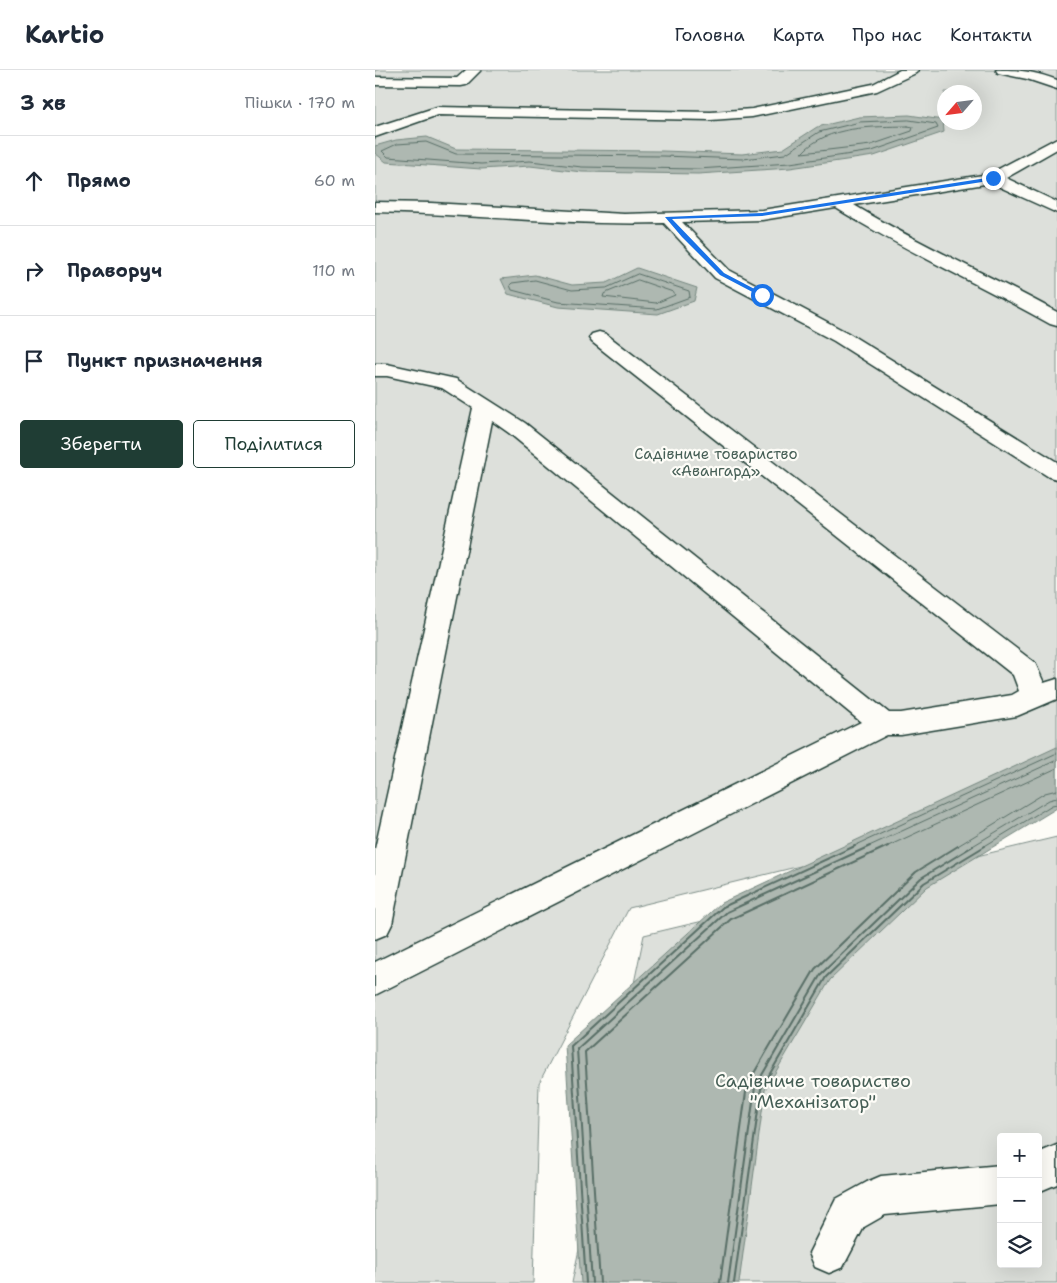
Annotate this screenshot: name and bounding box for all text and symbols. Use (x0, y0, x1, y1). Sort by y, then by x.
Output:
text: Kartio (25, 19, 104, 51)
text: Головна (674, 23, 745, 47)
text: Карта (773, 23, 824, 47)
text: Про нас (852, 23, 922, 47)
text: Контакти (950, 23, 1032, 47)
north arrow (937, 85, 982, 130)
text: 3 хв (20, 89, 66, 117)
text: Пішки · 170 m (245, 92, 355, 113)
icon: ahead (20, 167, 48, 195)
route end (982, 167, 1005, 190)
text: Прямо (67, 168, 131, 193)
text: 60 m (314, 170, 355, 191)
icon: right (20, 257, 48, 285)
text: Праворуч (67, 258, 162, 283)
text: 110 m (312, 260, 355, 281)
route start (751, 284, 774, 307)
icon: arrive (20, 347, 48, 375)
text: Пункт призначення (67, 348, 263, 373)
button: Зберегти (20, 420, 183, 468)
button: Поділитися (193, 420, 355, 468)
park label: Садівниче товариство «Авангард» (634, 444, 798, 481)
park label: Садівниче товариство "Механізатор" (715, 1069, 911, 1114)
map controls (997, 1133, 1042, 1268)
button: + (997, 1133, 1042, 1178)
button: − (997, 1178, 1042, 1223)
button: layers (997, 1223, 1042, 1268)

